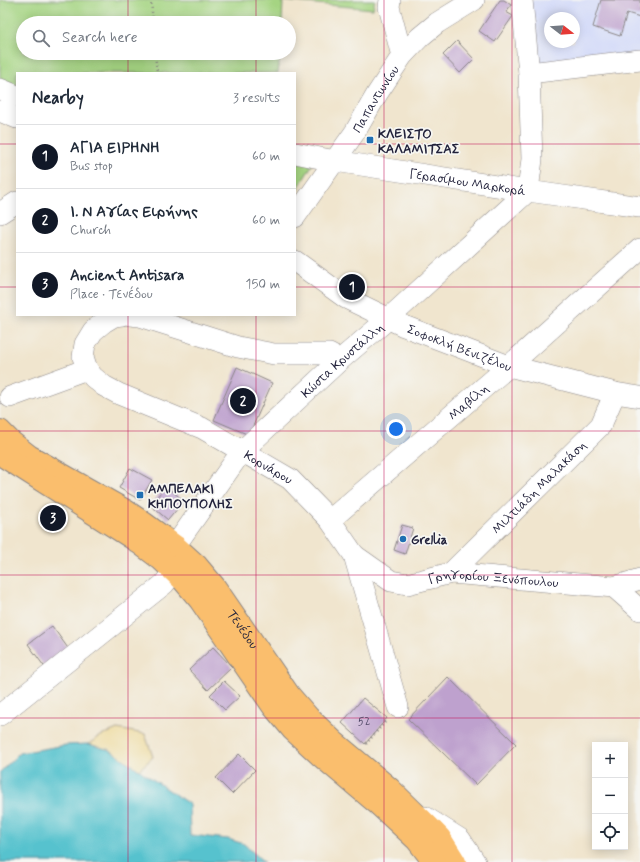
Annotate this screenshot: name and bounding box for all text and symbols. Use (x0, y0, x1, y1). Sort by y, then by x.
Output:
north arrow (544, 12, 580, 48)
search box (16, 16, 296, 60)
icon: search (30, 27, 52, 49)
text: Search here (62, 28, 138, 48)
street label: Παπαντωνίου (349, 62, 404, 136)
text: Nearby (32, 87, 84, 109)
text: 3 results (233, 90, 280, 107)
place label: ΚΛΕΙΣΤΟ ΚΑΛΑΜΙΤΣΑΣ (378, 126, 460, 158)
marker: ΚΛΕΙΣΤΟ ΚΑΛΑΜΙΤΣΑΣ (365, 135, 375, 145)
text: ΑΓΙΑ ΕΙΡΗΝΗ (70, 138, 160, 158)
text: 1 (42, 148, 48, 165)
text: 60 m (252, 148, 280, 165)
text: Bus stop (70, 158, 113, 175)
street label: Γερασίμου Μαρκορά (408, 166, 527, 201)
text: Ι. Ν Αγίας Ειρήνης (70, 202, 198, 222)
text: 2 (42, 212, 48, 229)
text: 60 m (252, 212, 280, 229)
text: Church (70, 222, 111, 239)
text: Ancient Antisara (70, 266, 184, 286)
pin: 1 (339, 272, 365, 302)
text: 3 (42, 276, 48, 293)
text: 150 m (246, 276, 280, 293)
text: Place · Τενέδου (70, 286, 153, 303)
street label: Κώστα Κρυστάλλη (298, 319, 388, 402)
street label: Σοφοκλή Βενιζέλου (405, 321, 514, 376)
street label: Μαβίλη (445, 380, 493, 425)
pin: 2 (230, 386, 256, 416)
your location (386, 419, 406, 439)
street label: Μιλτιάδη Μαλακάση (489, 437, 591, 538)
street label: Κορνάρου (240, 447, 296, 489)
place label: ΑΜΠΕΛΑΚΙ ΚΗΠΟΥΠΟΛΗΣ (148, 481, 233, 513)
marker: ΑΜΠΕΛΑΚΙ ΚΗΠΟΥΠΟΛΗΣ (135, 490, 145, 500)
pin: 3 (40, 503, 66, 533)
place label: Grellia (411, 532, 448, 549)
marker: Grellia (398, 534, 408, 544)
street label: Γρηγορίου Ξενόπουλου (426, 566, 559, 592)
street label: Τενέδου (223, 607, 262, 653)
house number: 52 (358, 715, 370, 729)
map controls (592, 742, 628, 850)
button: + (592, 742, 628, 778)
button: − (592, 778, 628, 814)
button: locate (592, 814, 628, 850)

